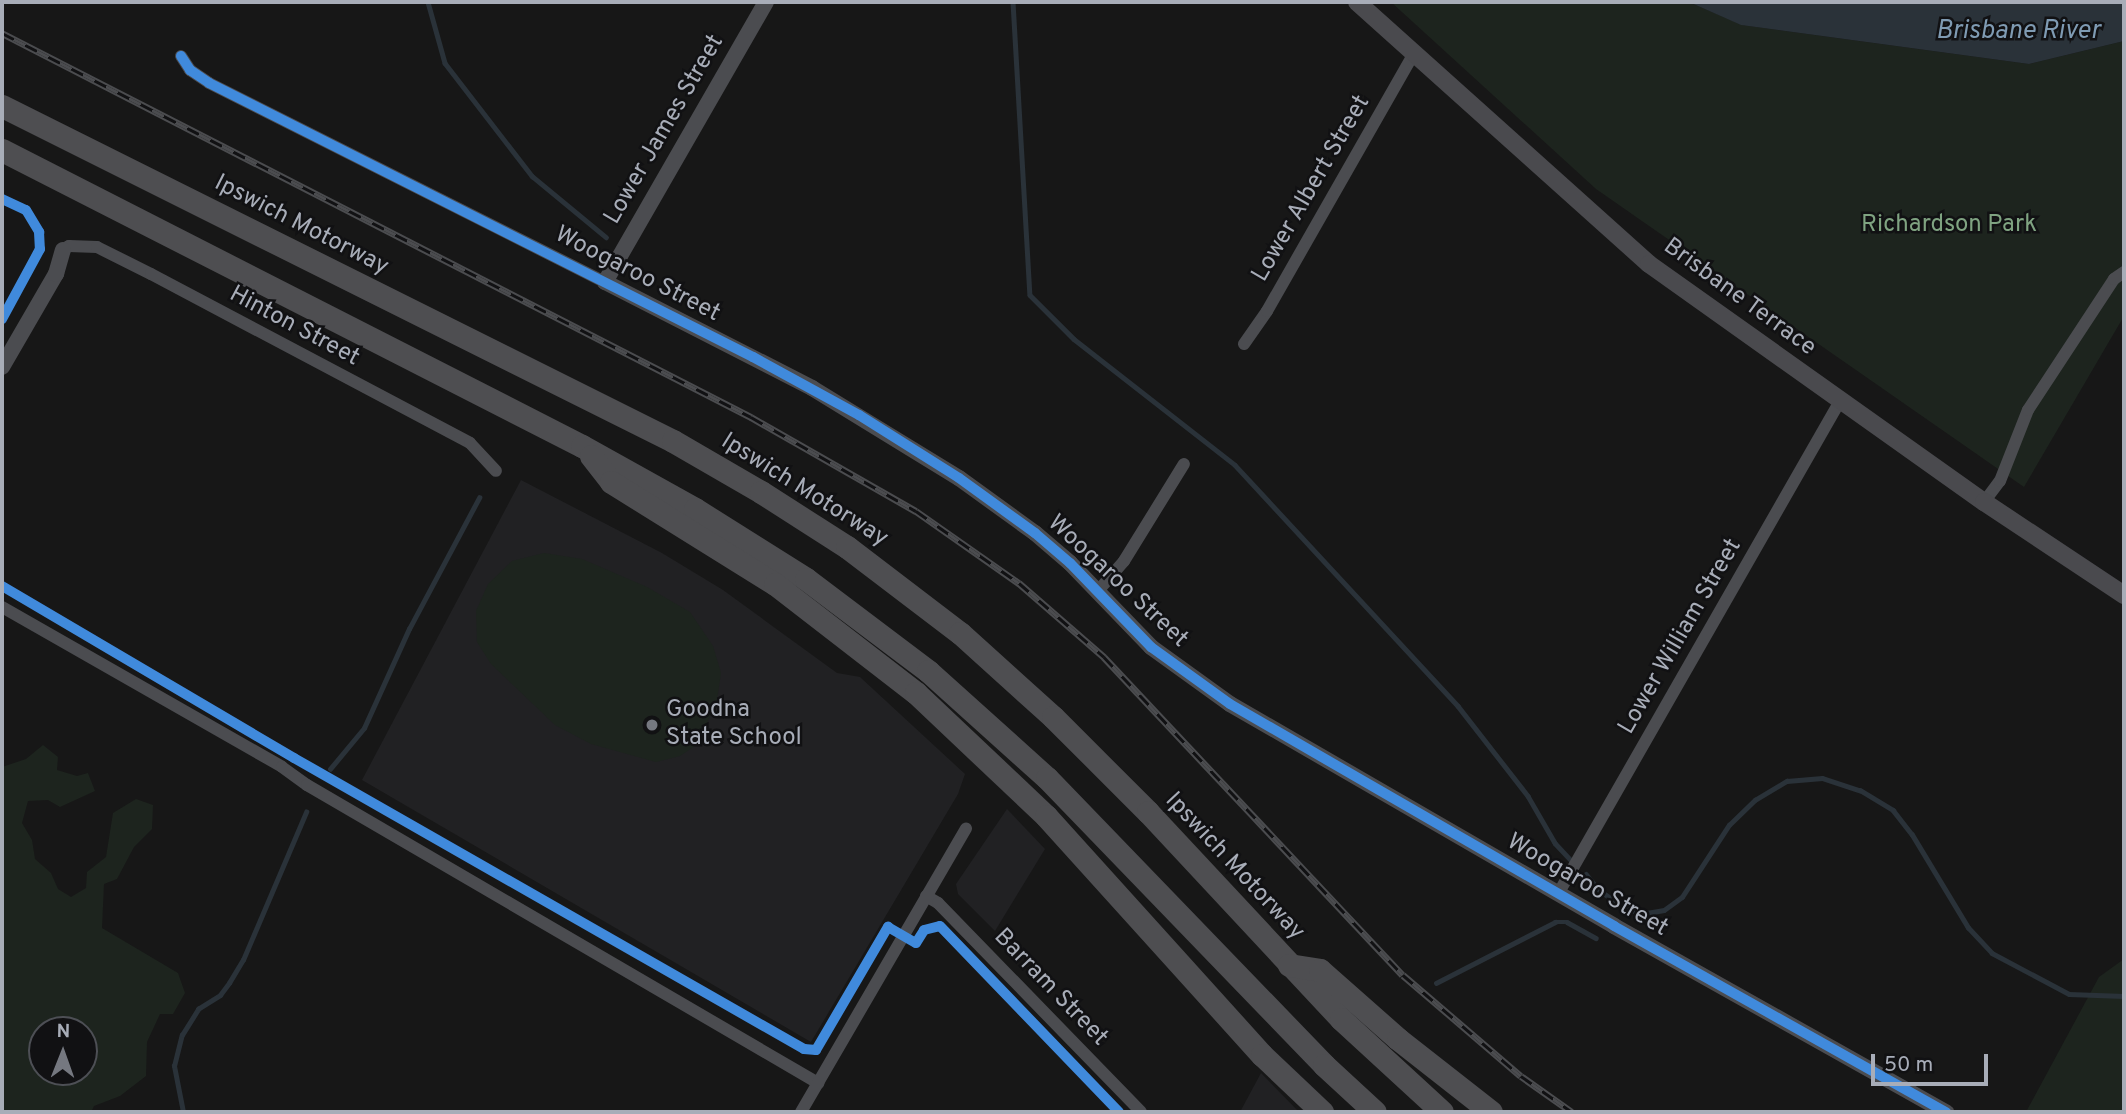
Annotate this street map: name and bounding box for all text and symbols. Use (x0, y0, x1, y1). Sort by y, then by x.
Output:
water label: Brisbane River (1936, 16, 2100, 48)
street label: Lower James Street (599, 30, 731, 230)
street label: Lower Albert Street (1247, 90, 1377, 288)
street label: Ipswich Motorway (209, 170, 393, 282)
park label: Richardson Park (1861, 212, 2037, 240)
street label: Woogaroo Street (550, 221, 724, 329)
street label: Brisbane Terrace (1657, 233, 1821, 363)
street label: Hinton Street (224, 281, 364, 373)
street label: Ipswich Motorway (715, 428, 893, 554)
street label: Woogaroo Street (1041, 510, 1193, 654)
street label: Lower William Street (1613, 534, 1749, 740)
place label: Goodna State School (666, 697, 802, 753)
marker: Goodna State School (644, 717, 660, 733)
street label: Ipswich Motorway (1158, 787, 1310, 947)
street label: Woogaroo Street (1501, 828, 1673, 944)
street label: Barram Street (987, 923, 1113, 1053)
north arrow (28, 1016, 98, 1086)
text: N (56, 1020, 70, 1044)
scale bar (1874, 1040, 1991, 1084)
text: 50 m (1884, 1052, 1933, 1079)

